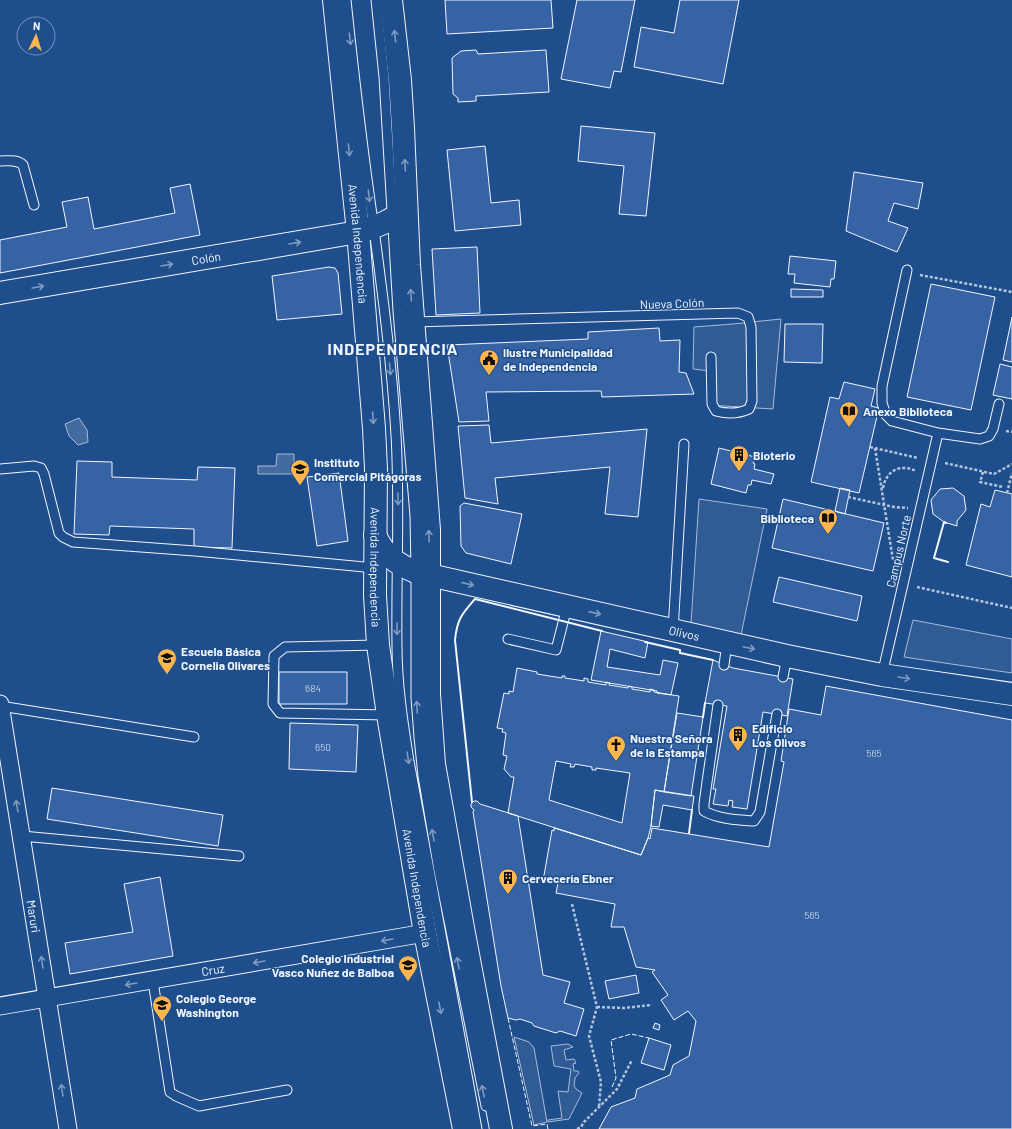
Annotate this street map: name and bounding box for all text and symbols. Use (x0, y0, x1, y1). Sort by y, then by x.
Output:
north arrow (16, 16, 56, 56)
text: N (33, 19, 41, 32)
one-way arrow (391, 30, 398, 43)
one-way arrow (346, 32, 354, 45)
one-way arrow (345, 143, 353, 156)
one-way arrow (402, 159, 409, 172)
street label: Avenida Independencia (346, 183, 371, 304)
one-way arrow (366, 189, 373, 202)
one-way arrow (288, 238, 301, 246)
street label: Colón (190, 249, 222, 267)
one-way arrow (160, 260, 173, 268)
one-way arrow (32, 282, 45, 290)
one-way arrow (408, 289, 415, 302)
street label: Nueva Colón (640, 295, 704, 311)
district label: INDEPENDENCIA (328, 339, 458, 358)
place label: Ilustre Municipalidad de Independencia (503, 345, 613, 373)
public building icon: Ilustre Municipalidad de Independencia (478, 348, 500, 376)
one-way arrow (387, 362, 394, 375)
library icon: Anexo Biblioteca (838, 400, 860, 428)
place label: Anexo Biblioteca (863, 404, 953, 418)
one-way arrow (370, 411, 377, 424)
building icon: Bioterio (728, 444, 750, 472)
place label: Bioterio (753, 448, 796, 462)
place label: Instituto Comercial Pitágoras (314, 455, 421, 483)
school or university icon: Instituto Comercial Pitágoras (289, 458, 311, 486)
one-way arrow (394, 492, 402, 505)
street label: Avenida Independencia (368, 507, 384, 627)
library icon: Biblioteca (817, 507, 839, 535)
place label: Biblioteca (760, 511, 814, 525)
street label: Campus Norte (883, 513, 913, 589)
one-way arrow (425, 530, 433, 543)
one-way arrow (461, 580, 474, 588)
one-way arrow (588, 609, 601, 617)
one-way arrow (393, 622, 401, 635)
street label: Olivos (668, 622, 701, 643)
place label: Escuela Básica Cornelia Olivares (181, 644, 270, 672)
one-way arrow (742, 645, 755, 653)
school or university icon: Escuela Básica Cornelia Olivares (156, 647, 178, 675)
one-way arrow (897, 674, 910, 682)
house number: 684 (305, 682, 321, 694)
one-way arrow (413, 701, 420, 714)
place label: Edificio Los Olivos (752, 721, 806, 749)
building icon: Edificio Los Olivos (727, 724, 749, 752)
place label: Nuestra Señora de la Estampa (630, 731, 713, 759)
church icon: Nuestra Señora de la Estampa (605, 734, 627, 762)
house number: 650 (315, 741, 331, 753)
house number: 565 (866, 747, 882, 759)
one-way arrow (404, 751, 412, 764)
one-way arrow (13, 800, 21, 813)
street label: Avenida Independencia (400, 827, 435, 948)
one-way arrow (429, 829, 437, 842)
building icon: Cervecería Ebner (497, 867, 519, 895)
place label: Cervecería Ebner (522, 871, 614, 885)
street label: Maruri (24, 899, 43, 934)
house number: 565 (804, 909, 820, 921)
one-way arrow (381, 936, 394, 944)
place label: Colegio Industrial Vasco Nuñez de Balboa (272, 951, 394, 979)
school or university icon: Colegio Industrial Vasco Nuñez de Balboa (397, 954, 419, 982)
one-way arrow (37, 956, 45, 969)
one-way arrow (453, 957, 461, 970)
one-way arrow (253, 958, 266, 966)
street label: Cruz (200, 961, 226, 978)
one-way arrow (125, 981, 138, 989)
place label: Colegio George Washington (176, 991, 257, 1019)
school or university icon: Colegio George Washington (151, 994, 173, 1022)
one-way arrow (436, 1001, 444, 1014)
one-way arrow (58, 1084, 66, 1097)
one-way arrow (478, 1085, 486, 1098)

